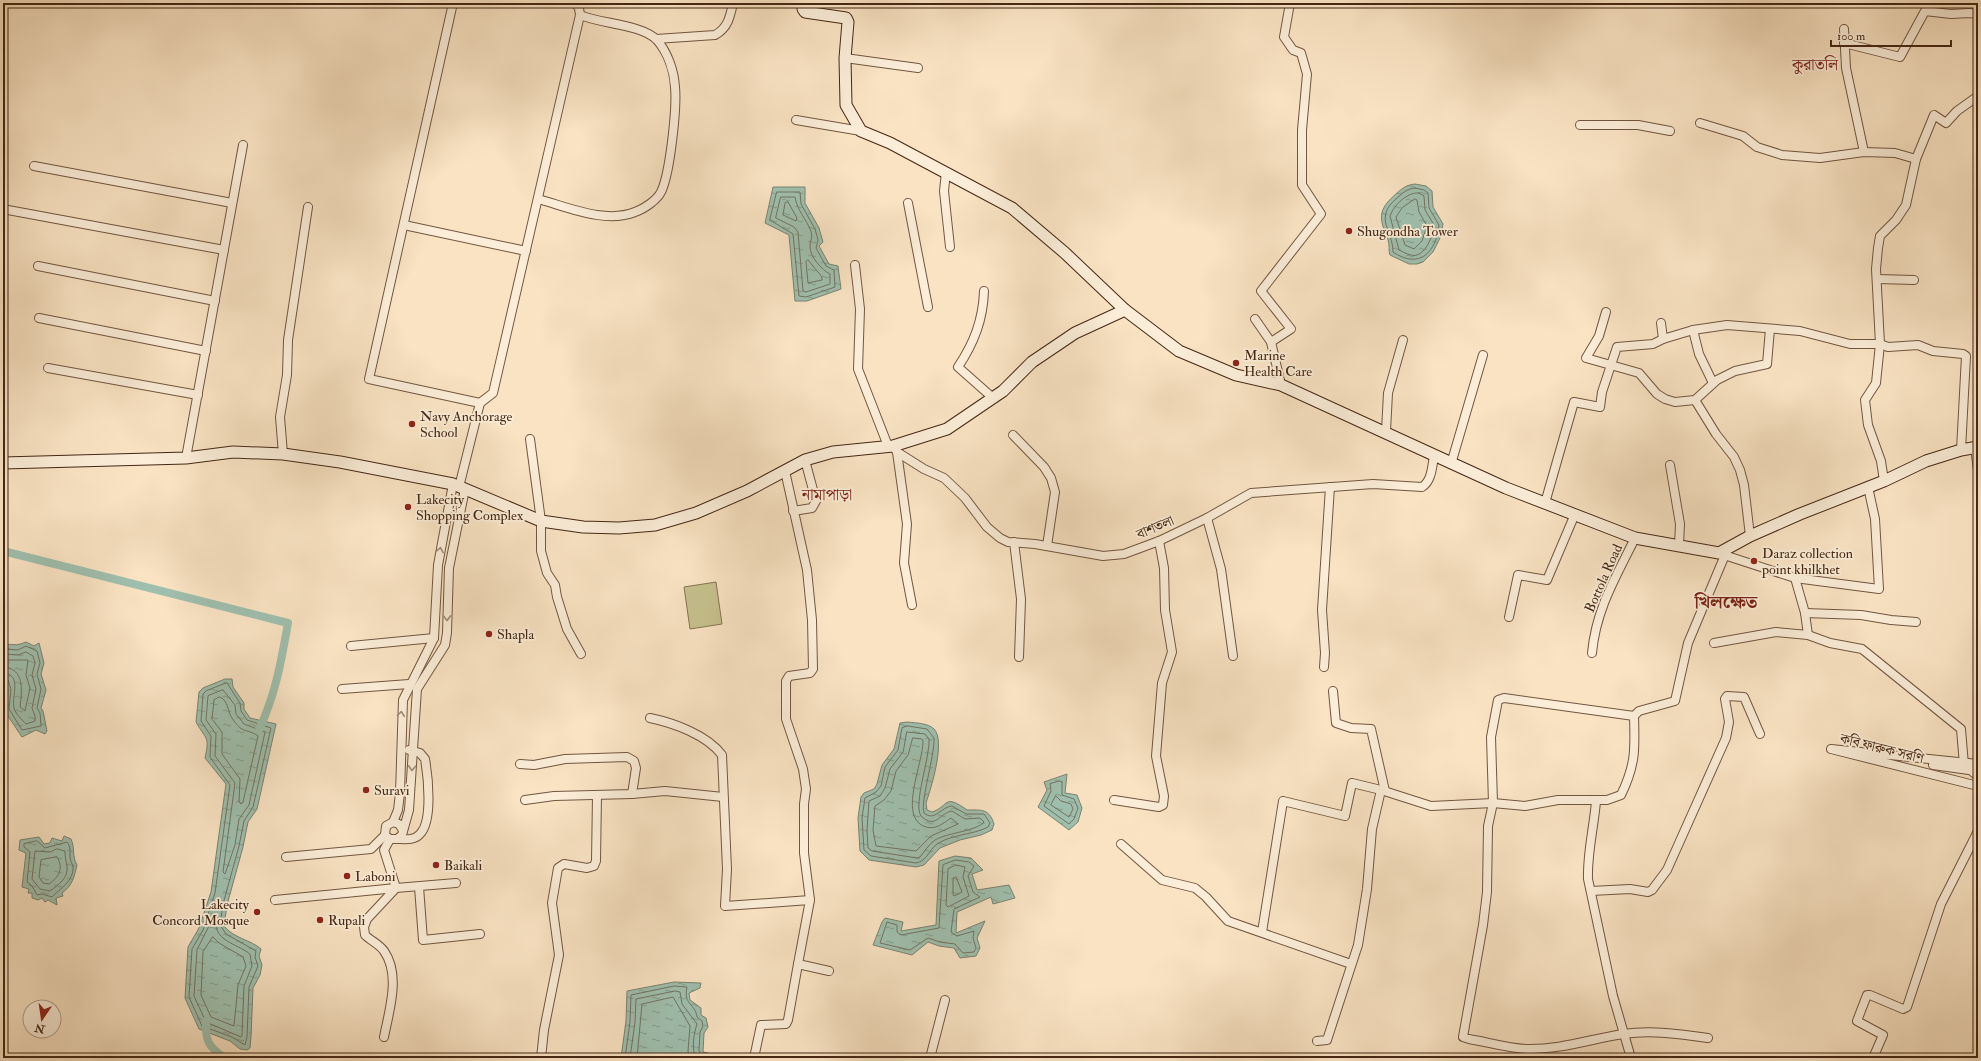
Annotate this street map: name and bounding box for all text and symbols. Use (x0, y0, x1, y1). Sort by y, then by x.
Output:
scale bar (1831, 22, 1951, 48)
text: 100 m (1837, 29, 1866, 44)
district label: কুরাতলি (1791, 55, 1839, 75)
place label: Shugondha Tower (1357, 223, 1459, 240)
marker: Shugondha Tower (1344, 226, 1354, 236)
place label: Marine Health Care (1244, 347, 1312, 380)
marker: Marine Health Care (1231, 358, 1241, 368)
place label: Navy Anchorage School (420, 408, 513, 441)
marker: Navy Anchorage School (407, 419, 417, 429)
district label: নামাপাড়া (801, 485, 852, 505)
place label: Lakecity Shopping Complex (416, 491, 524, 525)
marker: Lakecity Shopping Complex (403, 502, 413, 512)
street label: বাশতলা (1133, 512, 1176, 543)
street label: Bottola Road (1581, 541, 1626, 615)
place label: Daraz collection point khilkhet (1761, 545, 1853, 579)
one-way arrow (436, 547, 444, 553)
marker: Daraz collection point khilkhet (1749, 556, 1759, 566)
district label: খিলক্ষেত (1694, 591, 1759, 614)
one-way arrow (443, 615, 451, 621)
place label: Shapla (497, 626, 534, 644)
marker: Shapla (484, 629, 494, 639)
one-way arrow (397, 711, 406, 717)
street label: কবি ফারুক সরণি (1837, 730, 1927, 767)
one-way arrow (408, 765, 416, 771)
place label: Suravi (374, 782, 410, 799)
marker: Suravi (361, 785, 371, 795)
place label: Baikali (444, 857, 483, 874)
marker: Baikali (431, 860, 441, 870)
place label: Laboni (355, 868, 396, 885)
marker: Laboni (342, 871, 352, 881)
place label: Lakecity Concord Mosque (152, 896, 250, 929)
marker: Lakecity Concord Mosque (252, 907, 262, 917)
place label: Rupali (328, 912, 366, 930)
marker: Rupali (315, 915, 325, 925)
north arrow (22, 999, 62, 1039)
text: N (32, 1021, 47, 1036)

